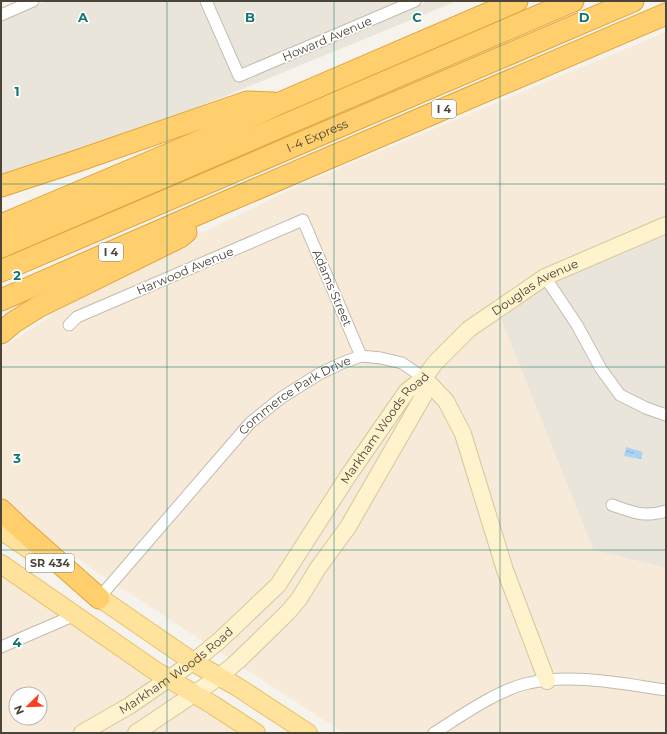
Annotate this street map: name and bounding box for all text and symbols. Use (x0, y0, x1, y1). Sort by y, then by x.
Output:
text: A (77, 9, 89, 25)
text: B (245, 9, 255, 25)
text: C (412, 9, 422, 25)
text: D (579, 9, 590, 25)
street label: Howard Avenue (280, 13, 374, 64)
text: 1 (14, 83, 20, 99)
road number: I 4 (432, 100, 456, 118)
street label: I-4 Express (284, 116, 350, 155)
road number: I 4 (99, 243, 123, 261)
street label: Harwood Avenue (134, 243, 236, 298)
street label: Adams Street (310, 247, 355, 328)
street label: Douglas Avenue (488, 256, 580, 318)
text: 2 (13, 267, 21, 283)
street label: Commerce Park Drive (235, 352, 353, 438)
street label: Markham Woods Road (337, 369, 433, 487)
text: 3 (12, 450, 21, 466)
road number: SR 434 (26, 554, 74, 572)
street label: Markham Woods Road (116, 624, 236, 717)
text: 4 (13, 634, 22, 650)
north arrow (8, 686, 48, 726)
text: N (11, 703, 27, 717)

